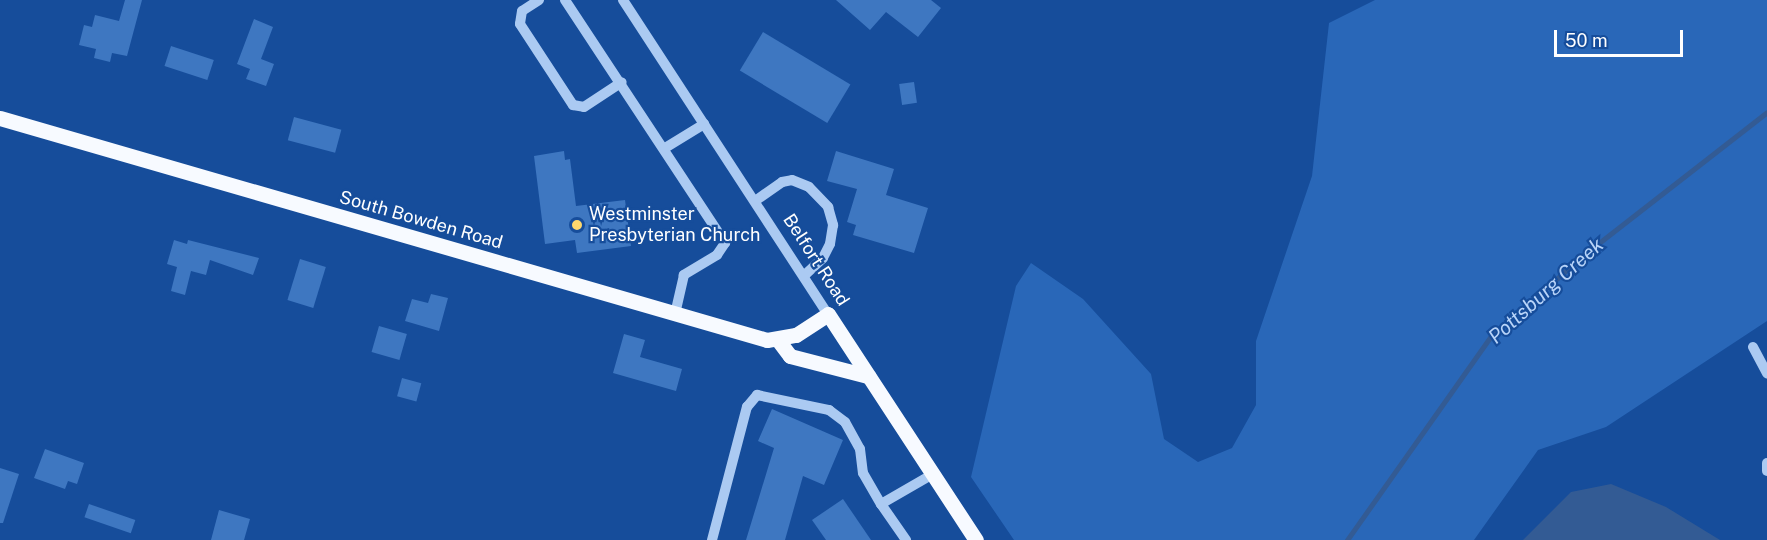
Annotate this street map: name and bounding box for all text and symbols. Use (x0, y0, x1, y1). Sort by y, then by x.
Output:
scale bar (1557, 18, 1686, 56)
text: 50 m (1565, 30, 1608, 51)
street label: South Bowden Road (337, 186, 505, 254)
place label: Westminster Presbyterian Church (589, 204, 760, 246)
street label: Belfort Road (778, 210, 854, 310)
marker: Westminster Presbyterian Church (570, 218, 584, 232)
water label: Pottsburg Creek (1484, 233, 1608, 349)

